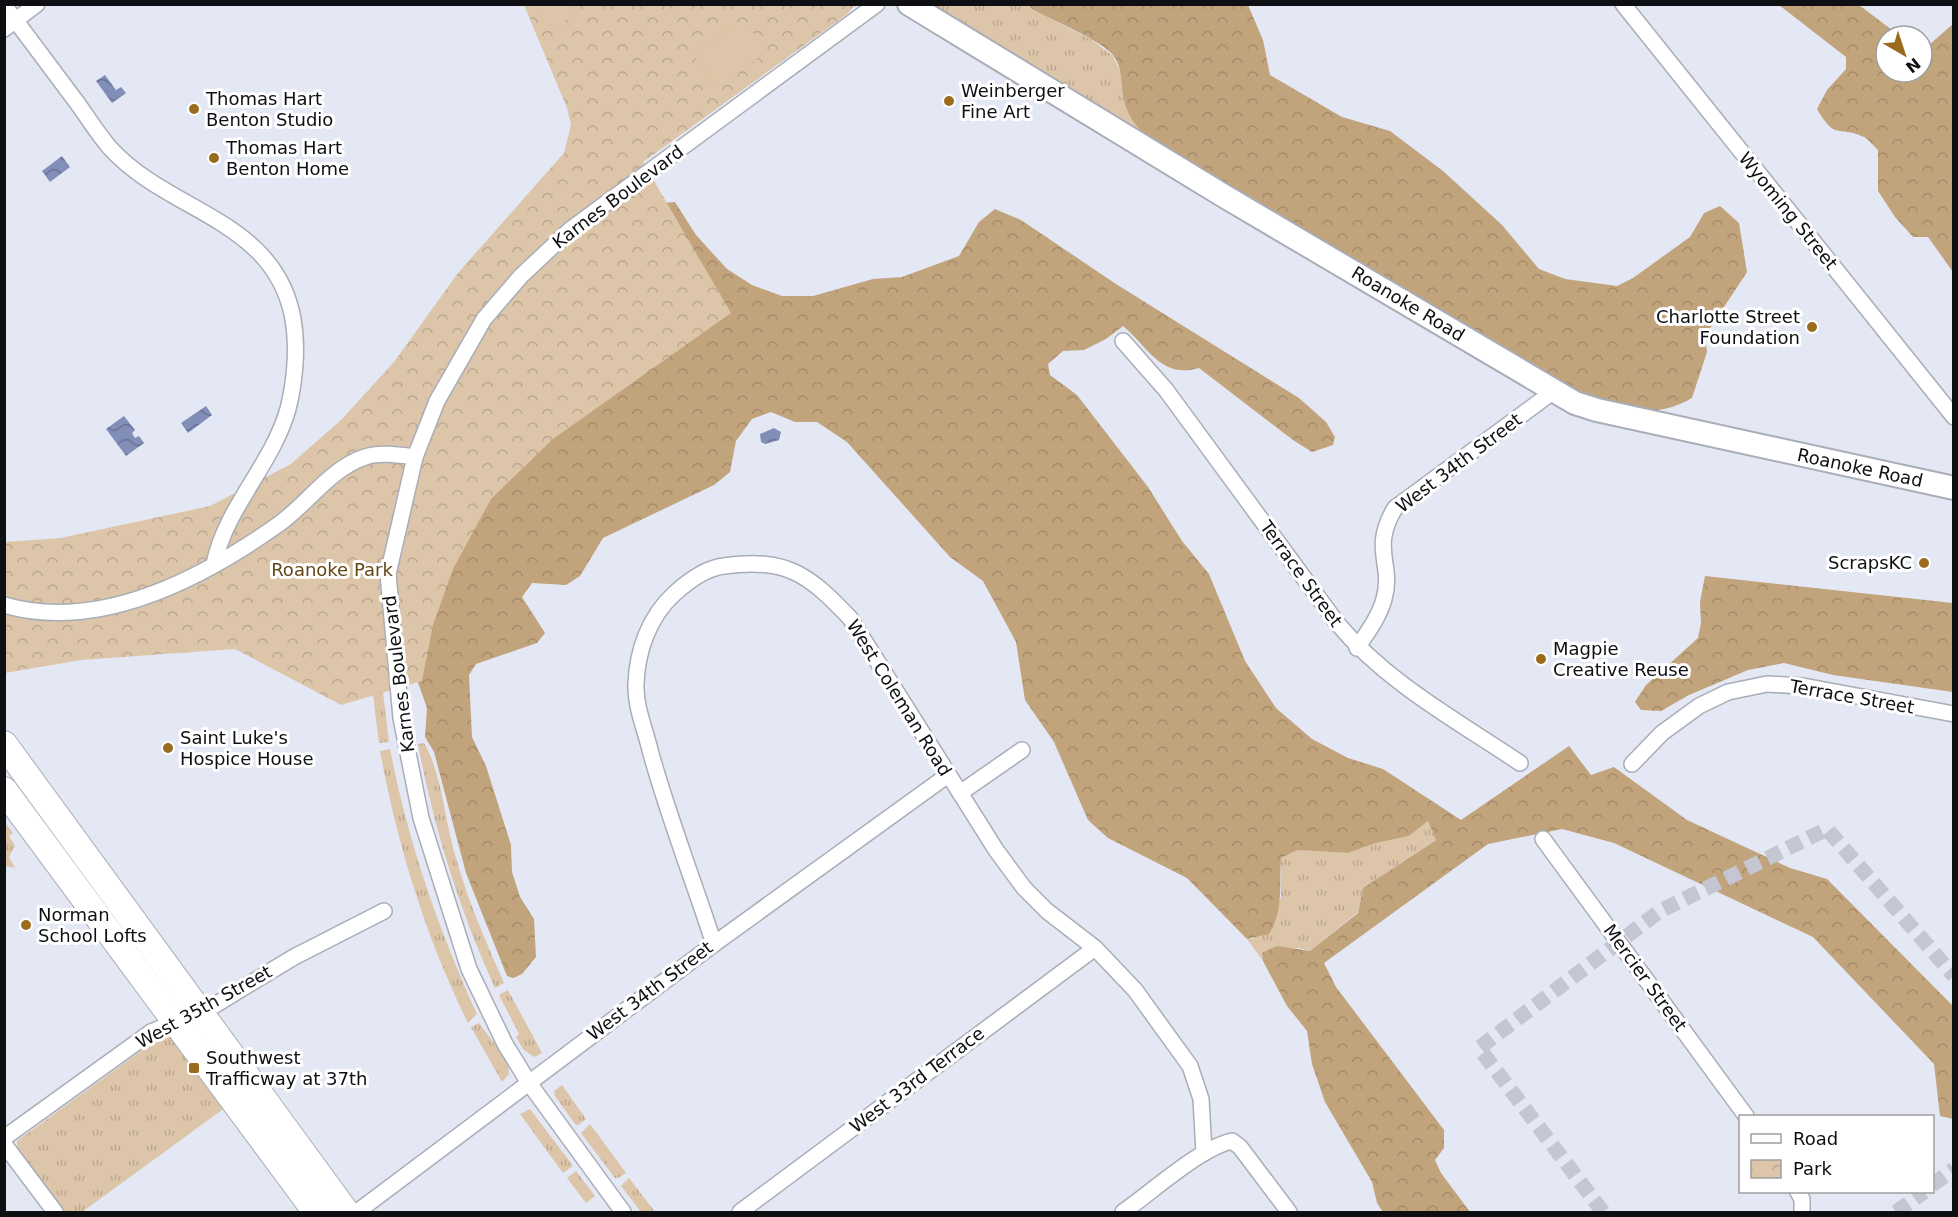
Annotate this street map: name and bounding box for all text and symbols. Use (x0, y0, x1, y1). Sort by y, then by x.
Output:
north arrow (1874, 24, 1934, 84)
text: N (1902, 54, 1924, 77)
place label: Weinberger Fine Art (961, 80, 1065, 122)
place label: Thomas Hart Benton Studio (205, 88, 333, 130)
marker: Weinberger Fine Art (942, 94, 956, 108)
marker: Thomas Hart Benton Studio (187, 102, 201, 116)
place label: Thomas Hart Benton Home (225, 137, 349, 179)
street label: Karnes Boulevard (548, 141, 687, 253)
street label: Wyoming Street (1735, 148, 1842, 274)
marker: Thomas Hart Benton Home (207, 151, 221, 165)
street label: Roanoke Road (1348, 262, 1468, 346)
place label: Charlotte Street Foundation (1656, 306, 1800, 348)
marker: Charlotte Street Foundation (1805, 320, 1819, 334)
street label: West 34th Street (1392, 409, 1526, 517)
street label: Roanoke Road (1795, 444, 1925, 491)
street label: Terrace Street (1255, 516, 1347, 631)
place label: ScrapsKC (1828, 552, 1912, 573)
marker: ScrapsKC (1917, 556, 1931, 570)
park label: Roanoke Park (271, 559, 393, 580)
street label: Karnes Boulevard (378, 594, 419, 754)
street label: West Coleman Road (843, 616, 956, 780)
place label: Magpie Creative Reuse (1553, 638, 1689, 680)
marker: Magpie Creative Reuse (1534, 652, 1548, 666)
street label: Terrace Street (1787, 675, 1916, 718)
place label: Saint Luke's Hospice House (180, 727, 313, 769)
marker: Saint Luke's Hospice House (161, 741, 175, 755)
place label: Norman School Lofts (38, 904, 147, 946)
marker: Norman School Lofts (19, 918, 33, 932)
street label: Mercier Street (1599, 920, 1691, 1035)
street label: West 34th Street (583, 937, 717, 1045)
street label: West 35th Street (132, 961, 275, 1053)
street label: West 33rd Terrace (845, 1022, 988, 1137)
place label: Southwest Trafficway at 37th (205, 1047, 367, 1089)
marker: Southwest Trafficway at 37th (187, 1061, 201, 1075)
legend (1739, 1115, 1934, 1193)
text: Road (1793, 1128, 1838, 1149)
text: Park (1793, 1158, 1832, 1179)

